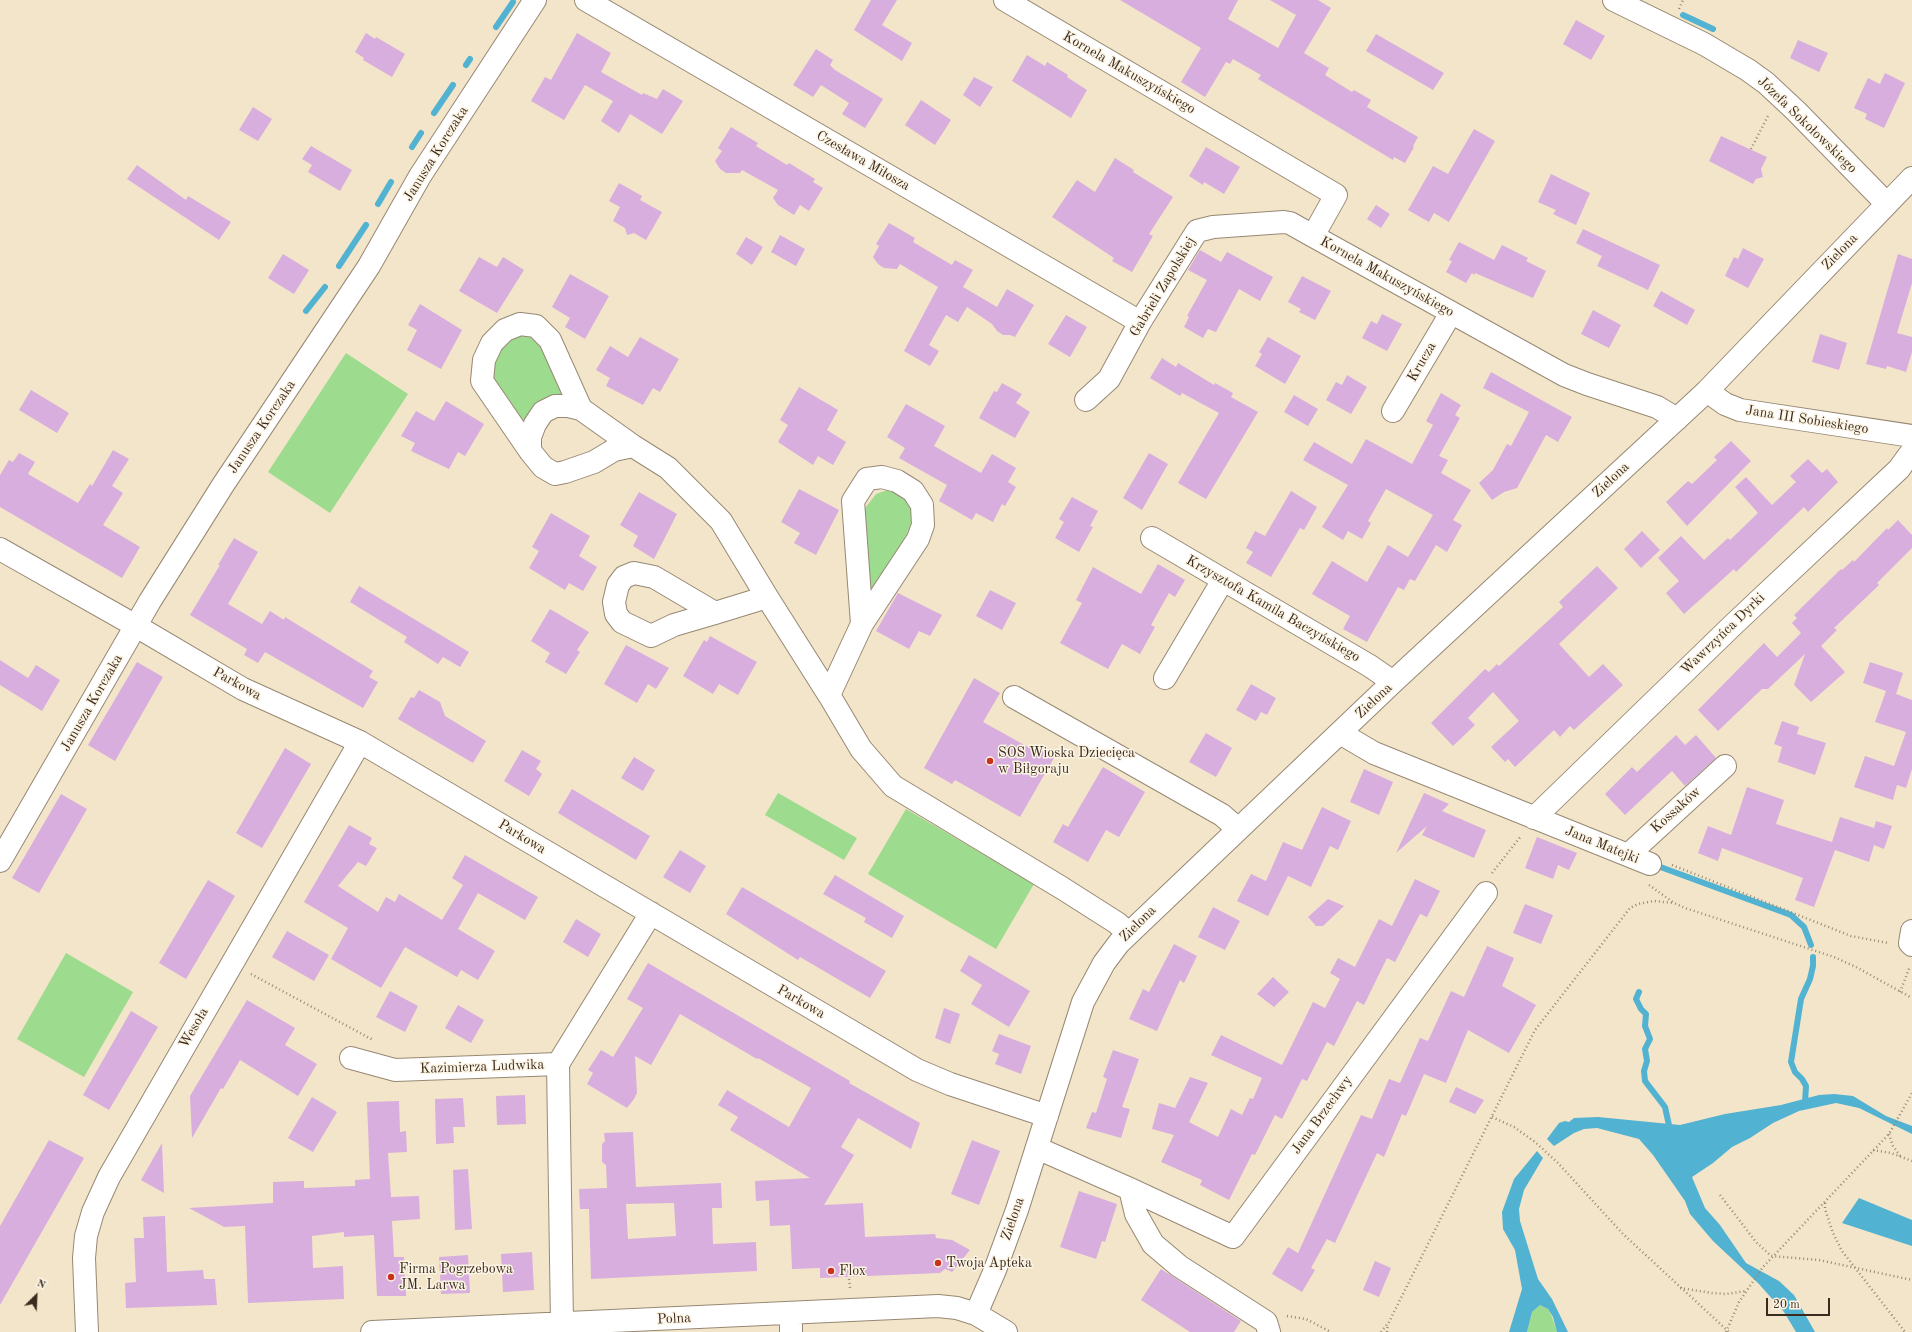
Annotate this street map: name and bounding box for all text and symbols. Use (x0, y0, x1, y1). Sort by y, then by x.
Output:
street label: Kornela Makuszyńskiego (1060, 28, 1198, 118)
street label: Józefa Sokołowskiego (1754, 73, 1860, 177)
street label: Janusza Korczaka (400, 103, 472, 205)
street label: Czesława Miłosza (813, 127, 913, 195)
street label: Zielona (1818, 230, 1862, 274)
street label: Kornela Makuszyńskiego (1317, 233, 1457, 321)
street label: Gabrieli Zapolskiej (1127, 234, 1199, 340)
street label: Krucza (1404, 339, 1440, 385)
street label: Janusza Korczaka (224, 377, 300, 477)
street label: Jana III Sobieskiego (1744, 402, 1870, 438)
street label: Zielona (1589, 459, 1633, 501)
street label: Krzysztofa Kamila Baczyńskiego (1183, 552, 1363, 666)
street label: Wawrzyńca Dyrki (1678, 590, 1768, 678)
street label: Janusza Korczaka (57, 652, 127, 754)
street label: Parkowa (210, 664, 264, 704)
street label: Zielona (1352, 680, 1396, 722)
place label: SOS Wioska Dziecięca w Biłgoraju (998, 745, 1135, 778)
marker: SOS Wioska Dziecięca w Biłgoraju (985, 756, 995, 766)
street label: Kossaków (1648, 783, 1704, 837)
street label: Parkowa (495, 816, 549, 858)
street label: Jana Matejki (1563, 823, 1641, 867)
street label: Zielona (1116, 902, 1160, 946)
street label: Parkowa (774, 982, 828, 1022)
street label: Wesoła (176, 1005, 212, 1051)
street label: Kazimierza Ludwika (419, 1056, 545, 1078)
street label: Jana Brzechwy (1288, 1072, 1356, 1158)
street label: Zielona (998, 1195, 1028, 1243)
place label: Twoja Apteka (946, 1255, 1032, 1271)
marker: Twoja Apteka (933, 1258, 943, 1268)
place label: Firma Pogrzebowa JM. Larwa (399, 1261, 513, 1294)
place label: Flox (839, 1263, 866, 1279)
marker: Flox (826, 1266, 836, 1276)
marker: Firma Pogrzebowa JM. Larwa (386, 1272, 396, 1282)
north arrow (16, 1276, 56, 1316)
text: N (35, 1278, 47, 1291)
scale bar (1768, 1290, 1832, 1316)
text: 20 m (1773, 1299, 1800, 1311)
street label: Polna (657, 1310, 691, 1328)

